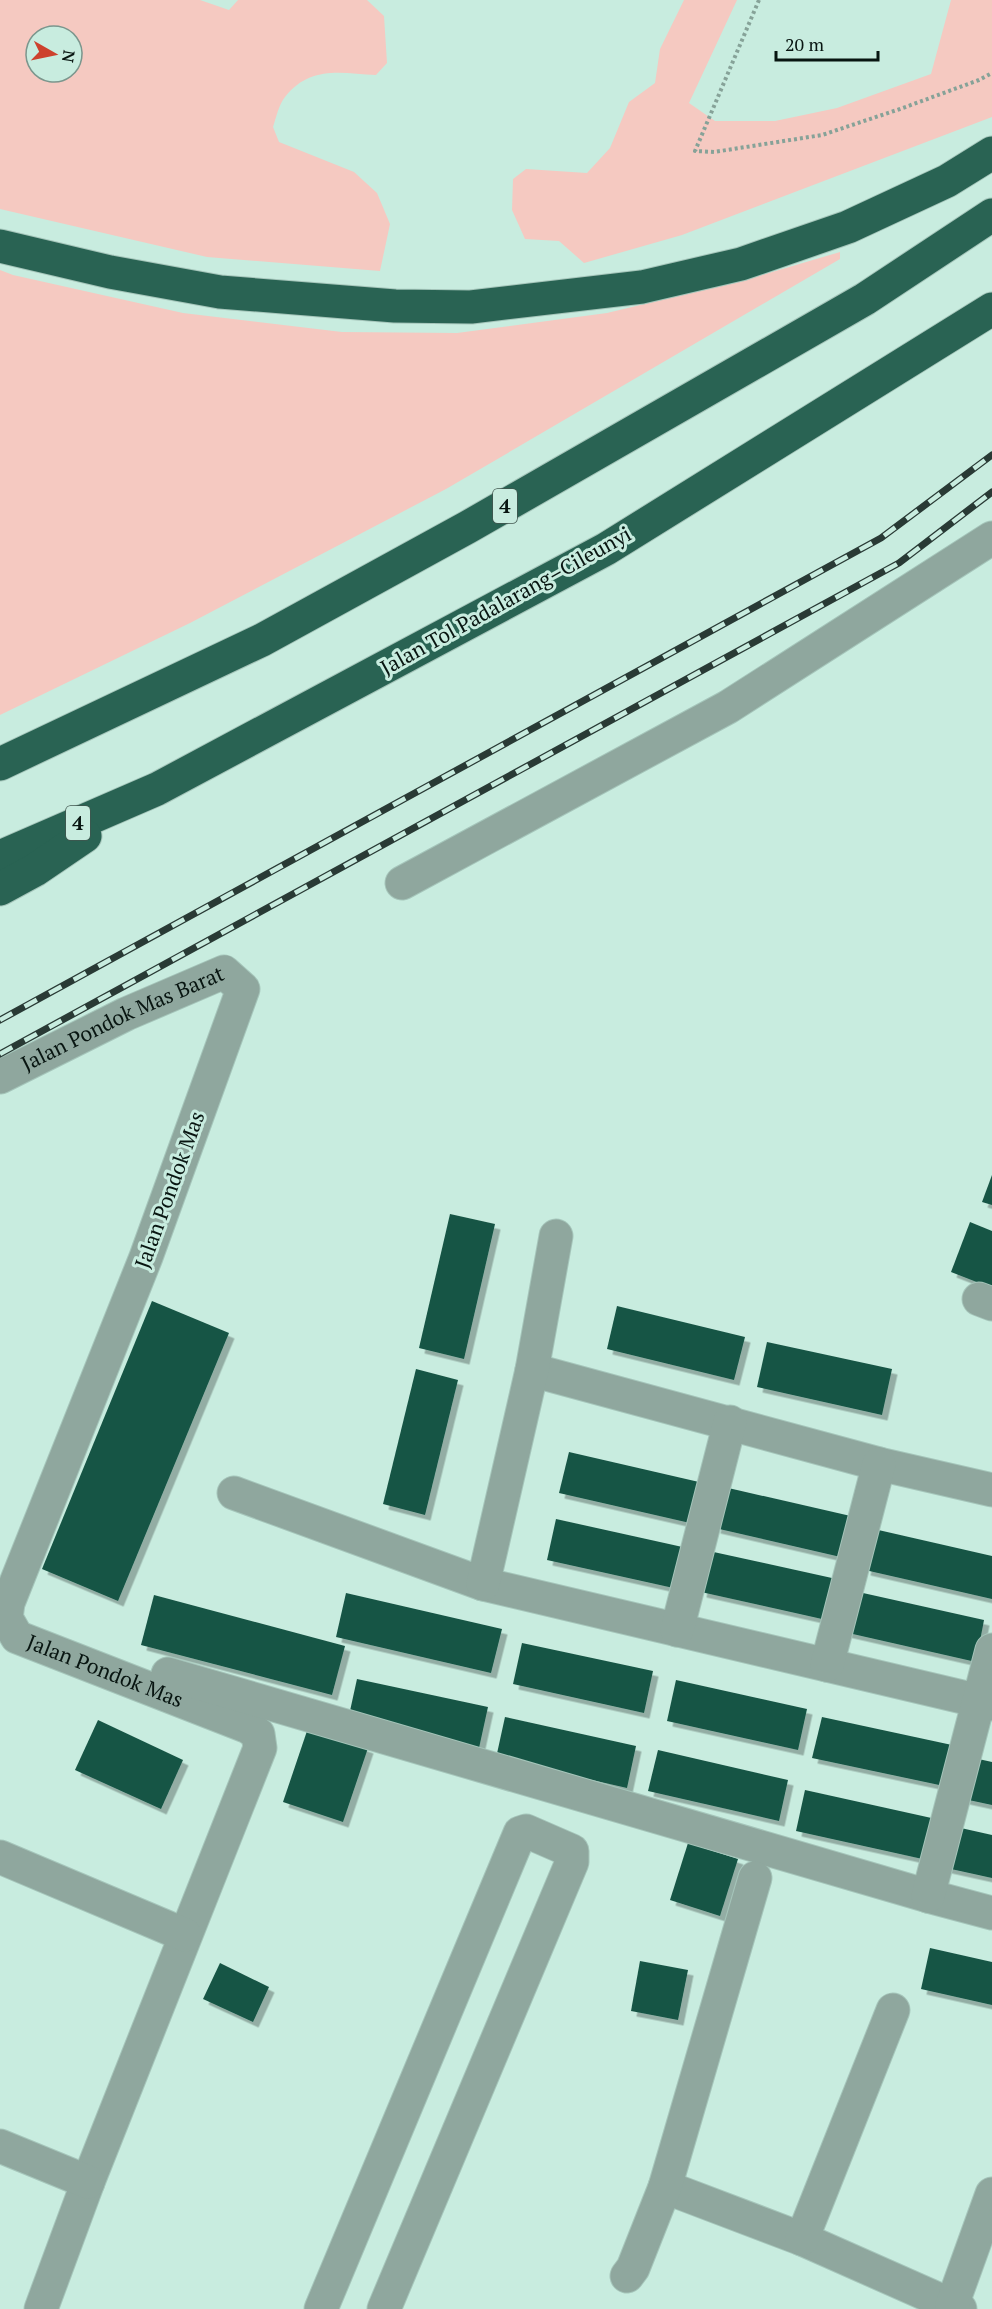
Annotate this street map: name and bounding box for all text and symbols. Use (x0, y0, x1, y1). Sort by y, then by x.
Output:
north arrow (24, 24, 84, 84)
scale bar (776, 24, 878, 62)
text: 20 m (785, 32, 825, 56)
text: N (57, 49, 81, 64)
road number: 4 (493, 489, 517, 523)
street label: Jalan Tol Padalarang–Cileunyi (375, 519, 636, 681)
road number: 4 (66, 806, 90, 840)
street label: Jalan Pondok Mas Barat (16, 959, 228, 1077)
street label: Jalan Pondok Mas (128, 1107, 210, 1272)
street label: Jalan Pondok Mas (23, 1627, 188, 1713)

